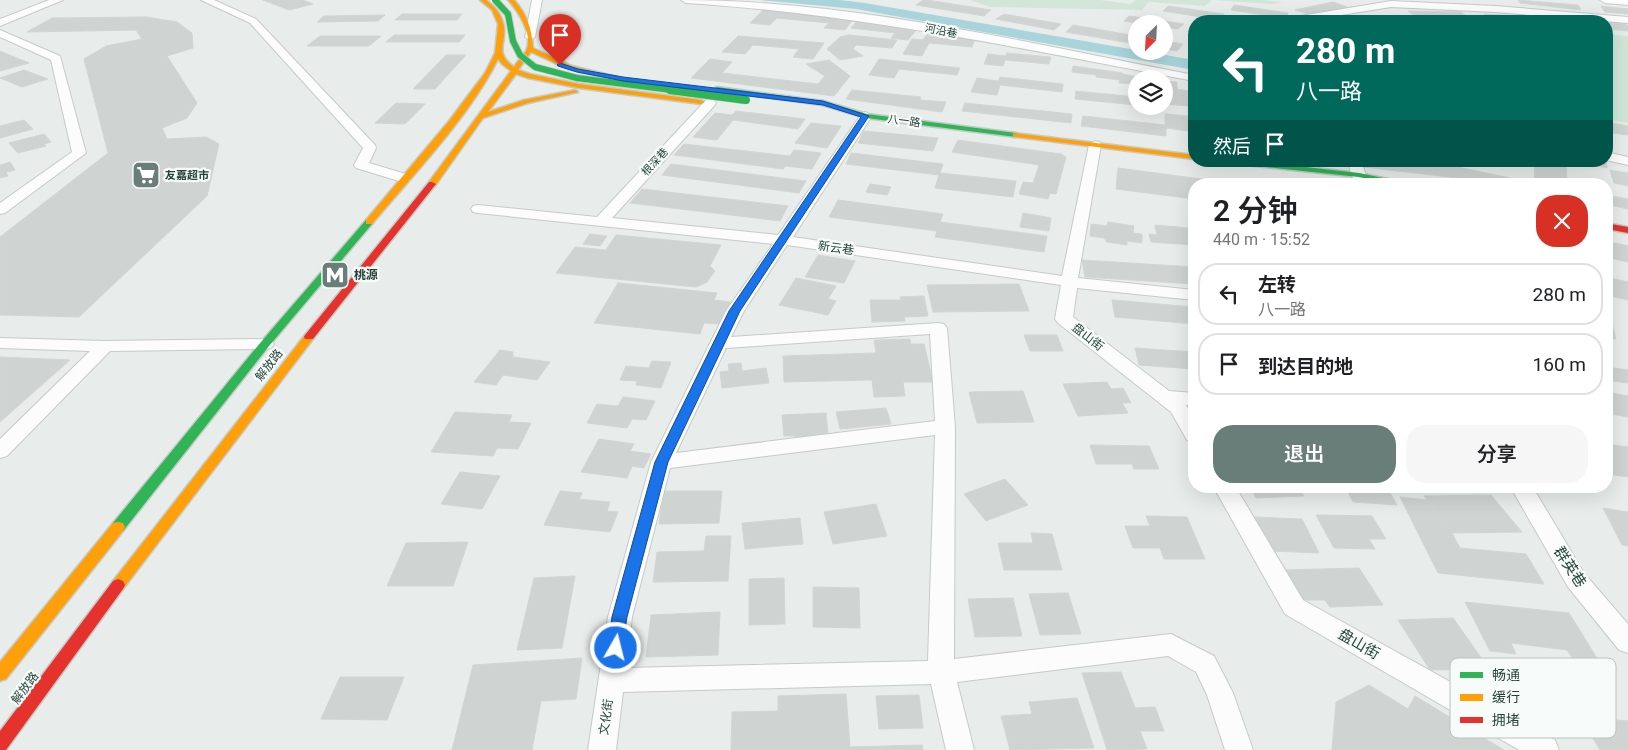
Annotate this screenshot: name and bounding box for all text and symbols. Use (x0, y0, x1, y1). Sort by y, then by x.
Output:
pin (539, 14, 581, 65)
north arrow (1128, 15, 1172, 60)
map controls (1128, 15, 1173, 115)
icon: arrive (546, 21, 574, 49)
street label: 河沿巷 (924, 21, 958, 41)
text: 280 m (1296, 31, 1395, 72)
icon: left (1213, 35, 1278, 100)
button: layers (1128, 70, 1173, 115)
text: 八一路 (1296, 79, 1362, 104)
street label: 八一路 (887, 113, 921, 129)
icon: arrive (1261, 130, 1289, 158)
text: 然后 (1213, 135, 1251, 158)
street label: 根深巷 (639, 145, 671, 179)
supermarket icon: 友嘉超市 (131, 160, 161, 190)
place label: 友嘉超市 (165, 169, 209, 182)
text: 2 分钟 (1213, 193, 1298, 228)
button: close (1536, 195, 1588, 247)
text: 440 m · 15:52 (1213, 230, 1310, 249)
street label: 新云巷 (817, 239, 855, 257)
metro station icon: 桃源 (320, 260, 350, 290)
place label: 桃源 (354, 268, 378, 282)
text: 左转 (1258, 273, 1296, 296)
icon: left (1215, 280, 1243, 308)
text: 280 m (1533, 283, 1586, 306)
text: 八一路 (1258, 300, 1306, 319)
street label: 盘山街 (1070, 320, 1106, 354)
street label: 解放路 (252, 347, 286, 383)
icon: arrive (1215, 350, 1243, 378)
text: 160 m (1533, 353, 1586, 376)
text: 到达目的地 (1258, 355, 1353, 378)
button: 退出 (1213, 425, 1396, 483)
button: 分享 (1406, 425, 1588, 483)
street label: 群英巷 (1550, 543, 1590, 591)
position arrow (589, 621, 641, 673)
street label: 盘山街 (1335, 625, 1383, 663)
legend (1450, 658, 1616, 738)
text: 畅通 (1492, 667, 1520, 683)
street label: 解放路 (9, 669, 41, 707)
text: 缓行 (1492, 689, 1520, 705)
street label: 文化街 (597, 698, 615, 736)
text: 拥堵 (1492, 712, 1520, 728)

